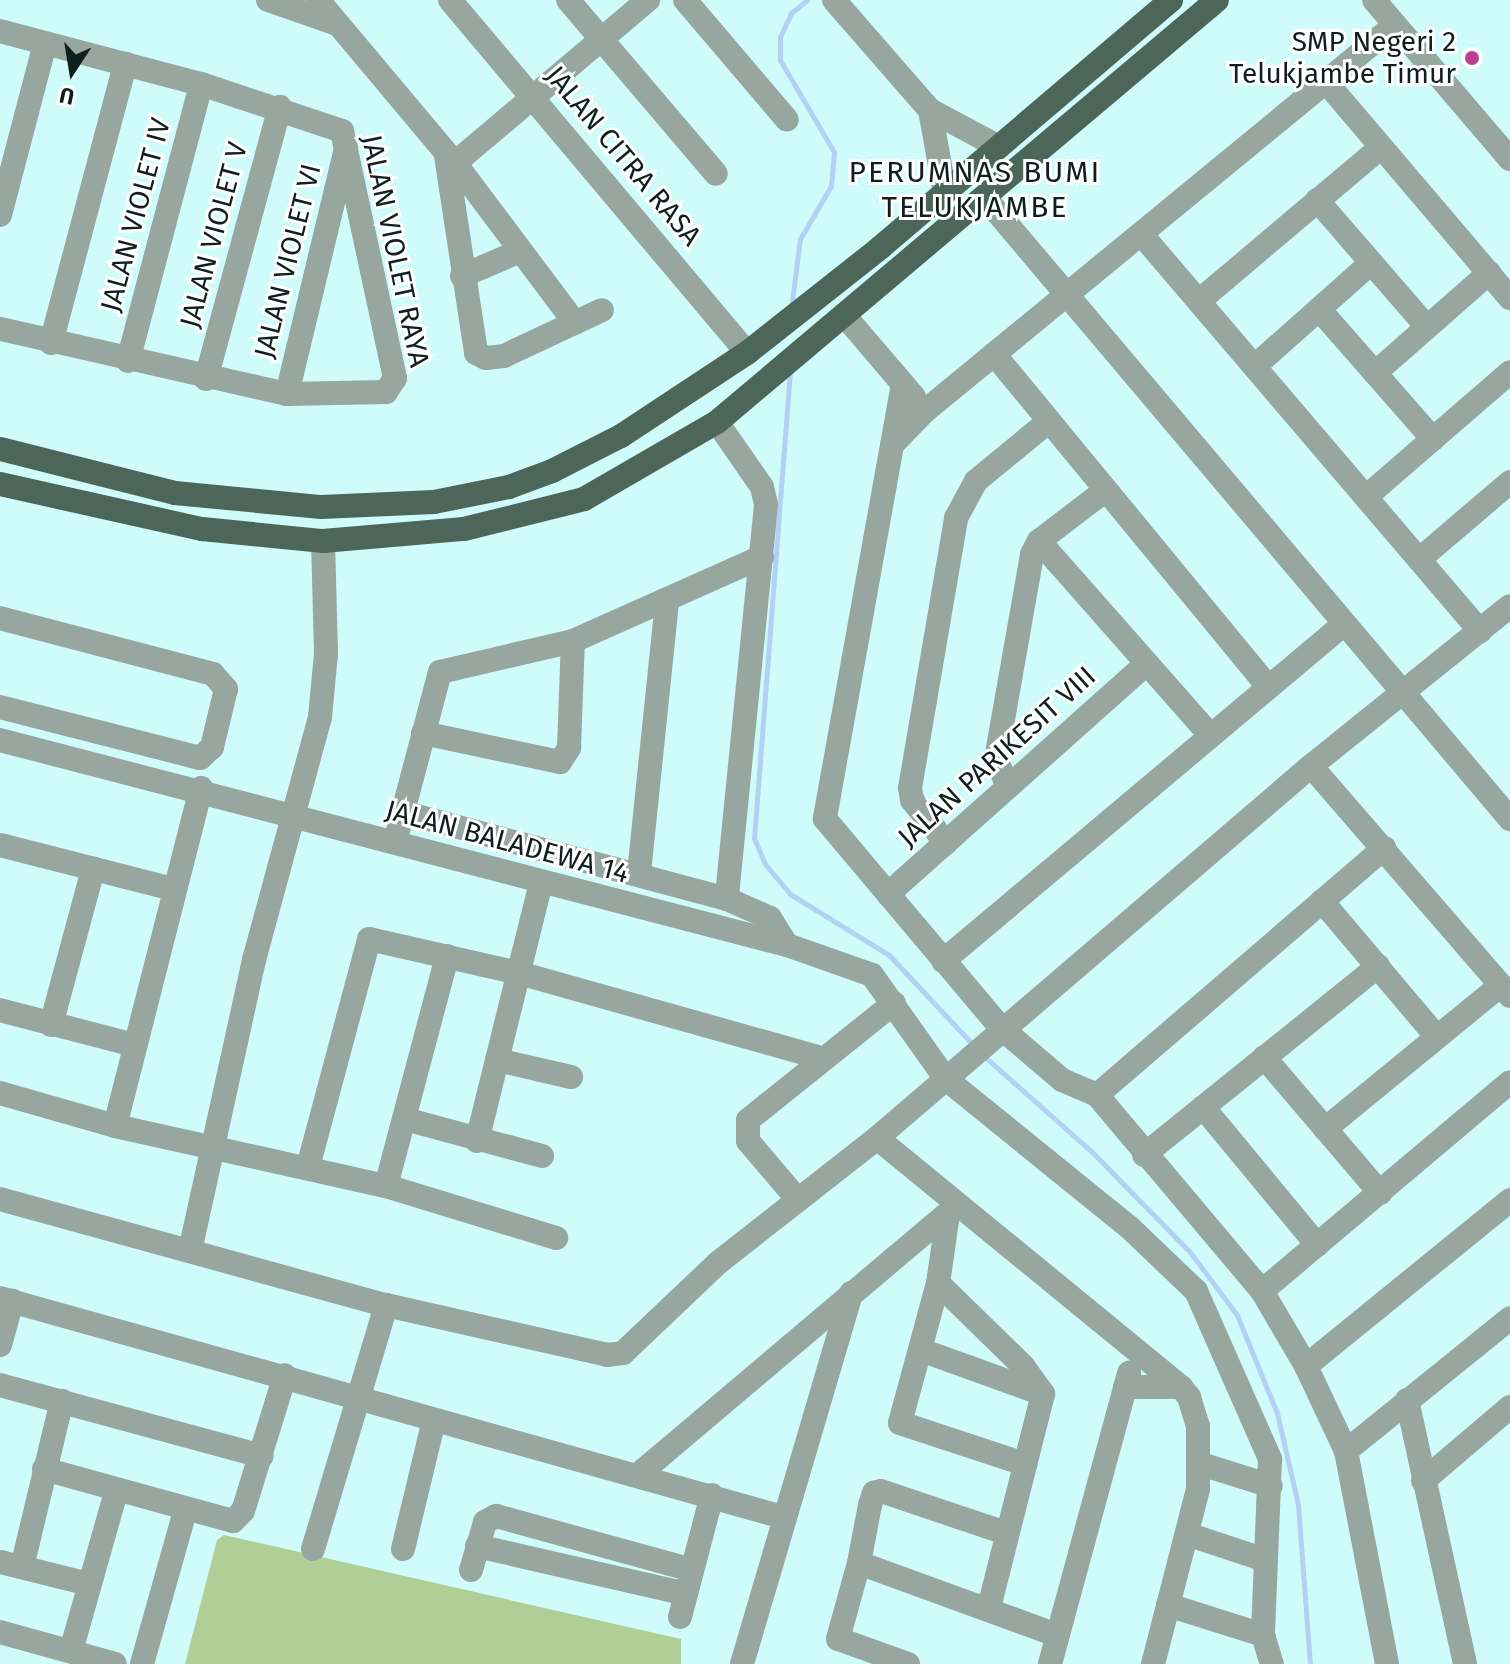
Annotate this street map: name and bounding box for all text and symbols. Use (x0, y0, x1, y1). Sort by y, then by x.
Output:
place label: SMP Negeri 2 Telukjambe Timur (1229, 25, 1456, 91)
north arrow (32, 32, 112, 112)
marker: SMP Negeri 2 Telukjambe Timur (1463, 49, 1481, 67)
street label: JALAN CITRA RASA (538, 59, 708, 253)
text: U (57, 81, 77, 111)
street label: JALAN VIOLET IV (94, 115, 178, 315)
street label: JALAN VIOLET RAYA (354, 132, 436, 370)
street label: JALAN VIOLET V (173, 139, 255, 331)
district label: PERUMNAS BUMI TELUKJAMBE (849, 154, 1101, 224)
street label: JALAN VIOLET VI (248, 160, 328, 362)
street label: JALAN PARIKESIT VIII (891, 660, 1103, 854)
street label: JALAN BALADEWA 14 (382, 793, 632, 891)

